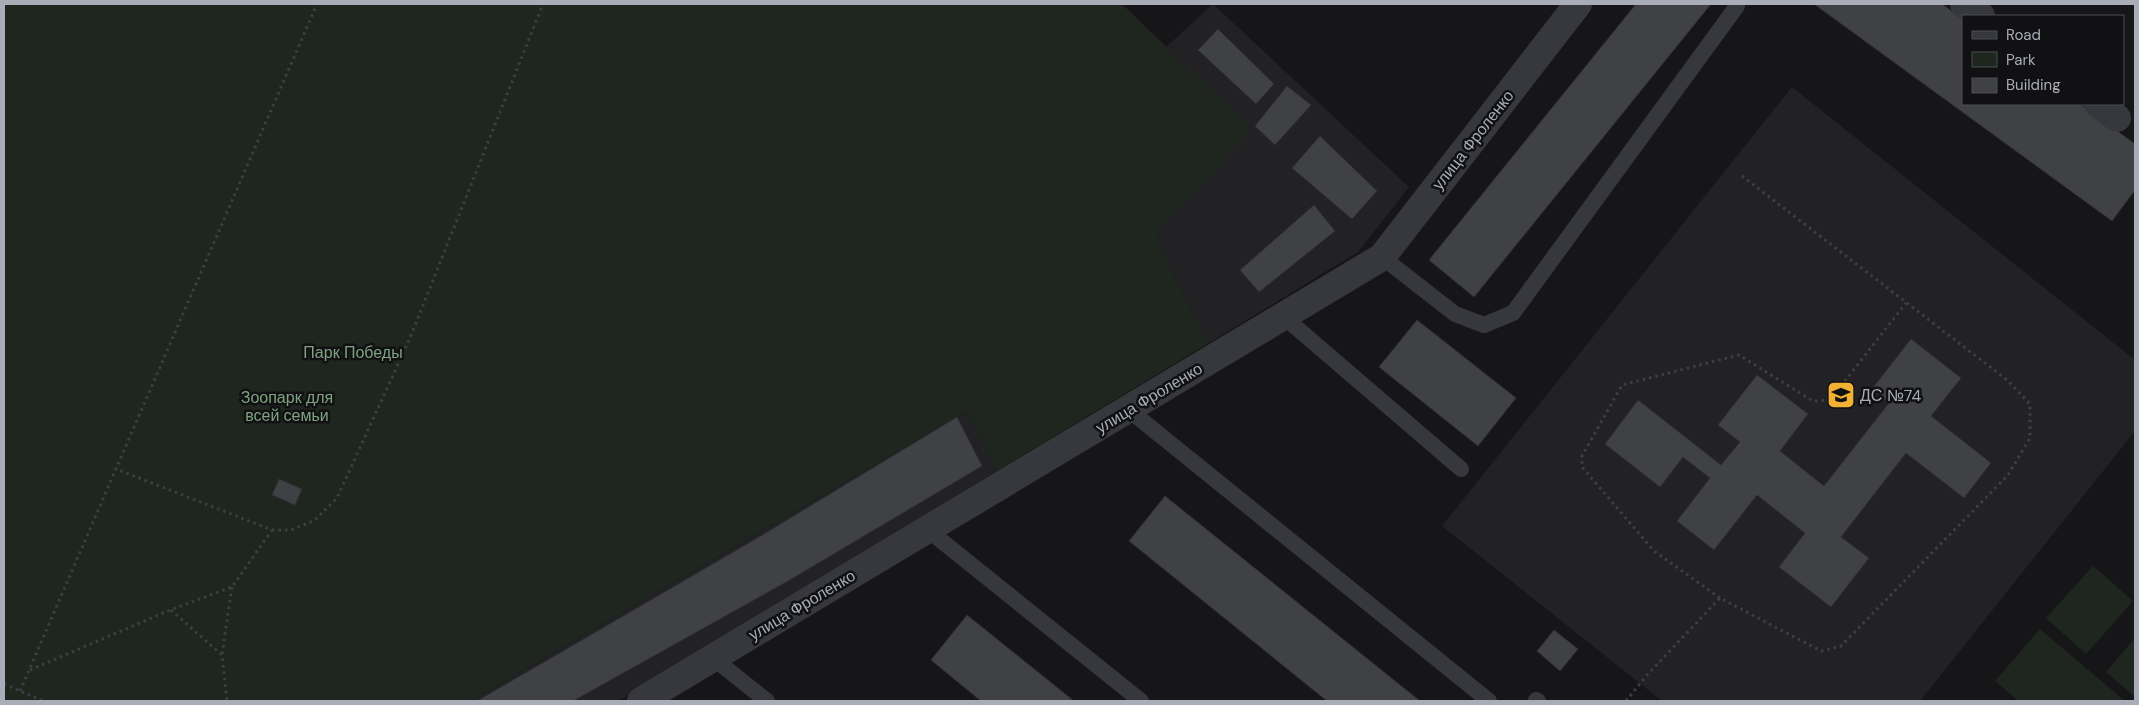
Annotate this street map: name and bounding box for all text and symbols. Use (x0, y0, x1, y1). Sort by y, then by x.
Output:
legend (1962, 15, 2124, 105)
text: Road (2006, 25, 2041, 45)
text: Park (2006, 50, 2036, 70)
text: Building (2006, 75, 2061, 95)
street label: улица Фроленко (1427, 86, 1519, 194)
park label: Парк Победы (303, 342, 403, 363)
street label: улица Фроленко (1092, 358, 1206, 438)
school or university icon: ДС №74 (1826, 380, 1856, 410)
place label: ДС №74 (1860, 385, 1921, 406)
park label: Зоопарк для всей семьи (241, 387, 333, 426)
street label: улица Фроленко (745, 565, 859, 645)

